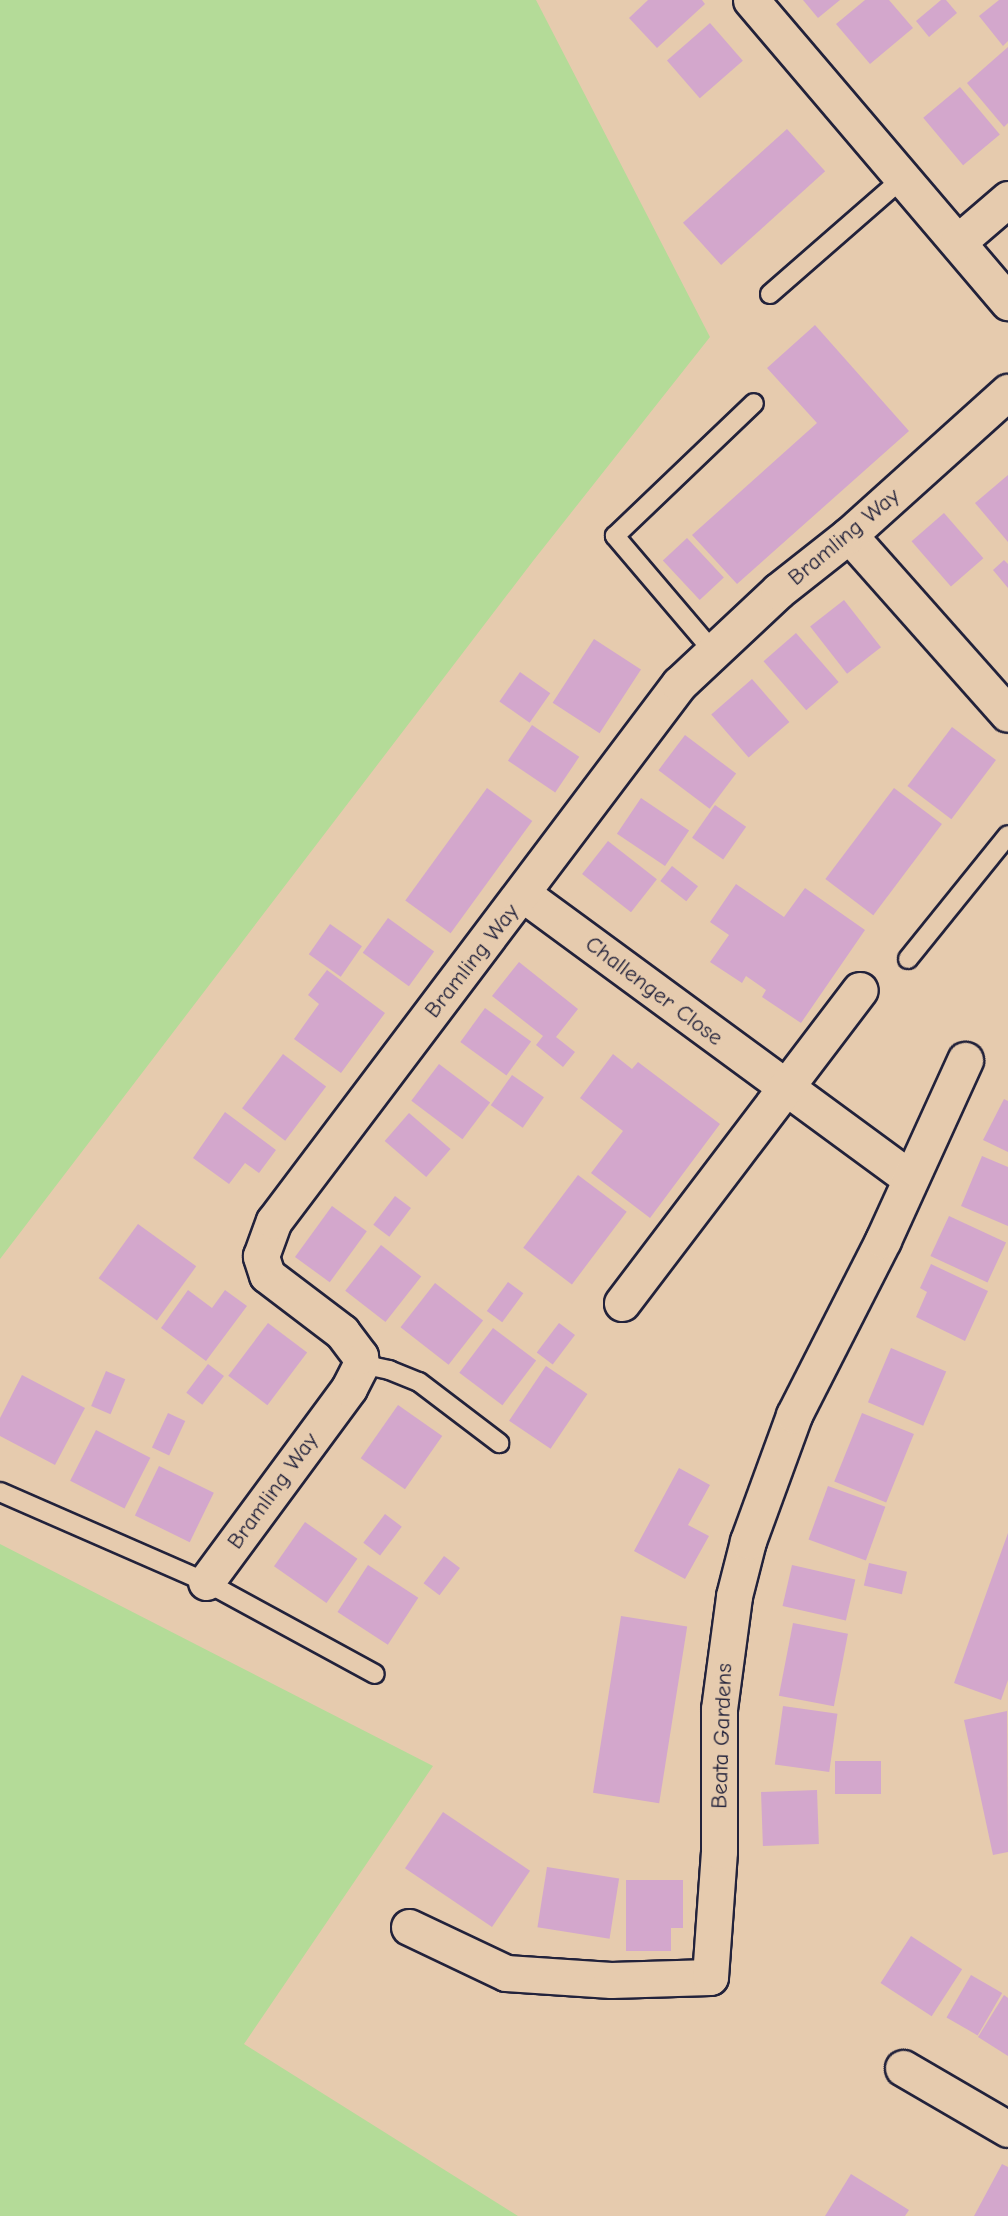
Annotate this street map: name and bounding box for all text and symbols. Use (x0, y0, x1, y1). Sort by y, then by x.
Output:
street label: Bramling Way (783, 482, 905, 592)
street label: Bramling Way (419, 898, 525, 1024)
street label: Challenger Close (580, 930, 728, 1052)
street label: Bramling Way (222, 1427, 324, 1555)
street label: Beata Gardens (706, 1663, 738, 1809)

